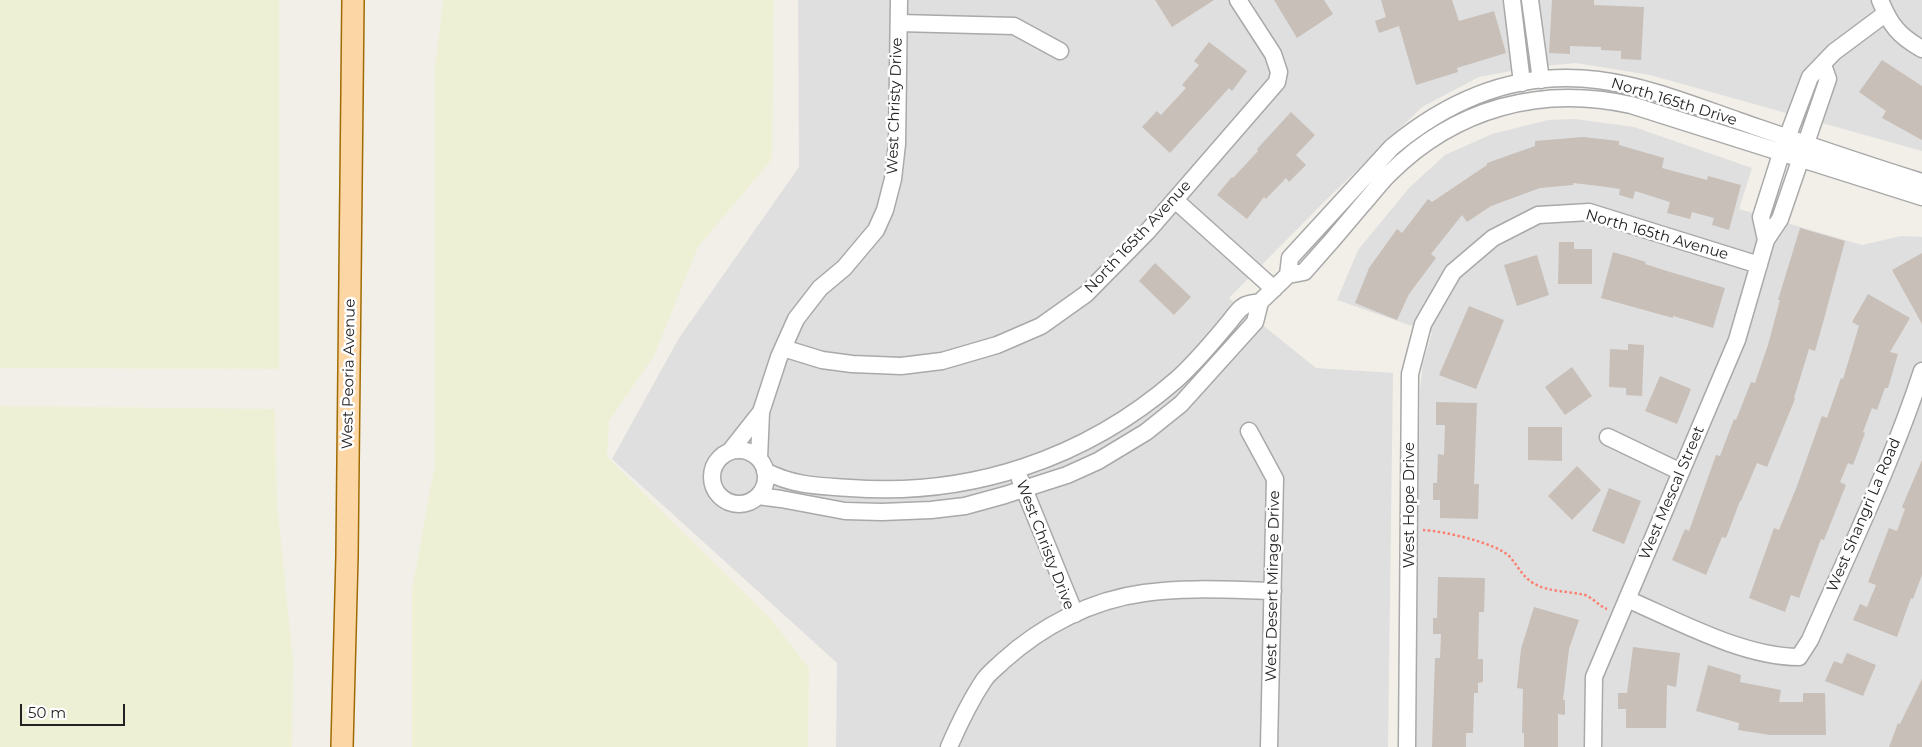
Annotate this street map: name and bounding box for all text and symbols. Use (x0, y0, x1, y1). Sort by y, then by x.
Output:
street label: West Christy Drive (884, 37, 906, 175)
street label: North 165th Drive (1609, 74, 1739, 130)
street label: North 165th Avenue (1081, 177, 1195, 297)
street label: North 165th Avenue (1583, 206, 1731, 264)
street label: West Peoria Avenue (339, 299, 359, 449)
street label: West Mescal Street (1636, 423, 1708, 563)
street label: West Shangri La Road (1823, 435, 1905, 595)
street label: West Hope Drive (1401, 442, 1419, 568)
street label: West Christy Drive (1012, 478, 1078, 612)
street label: West Desert Mirage Drive (1262, 490, 1284, 682)
scale bar (22, 694, 128, 726)
text: 50 m (28, 703, 66, 722)

